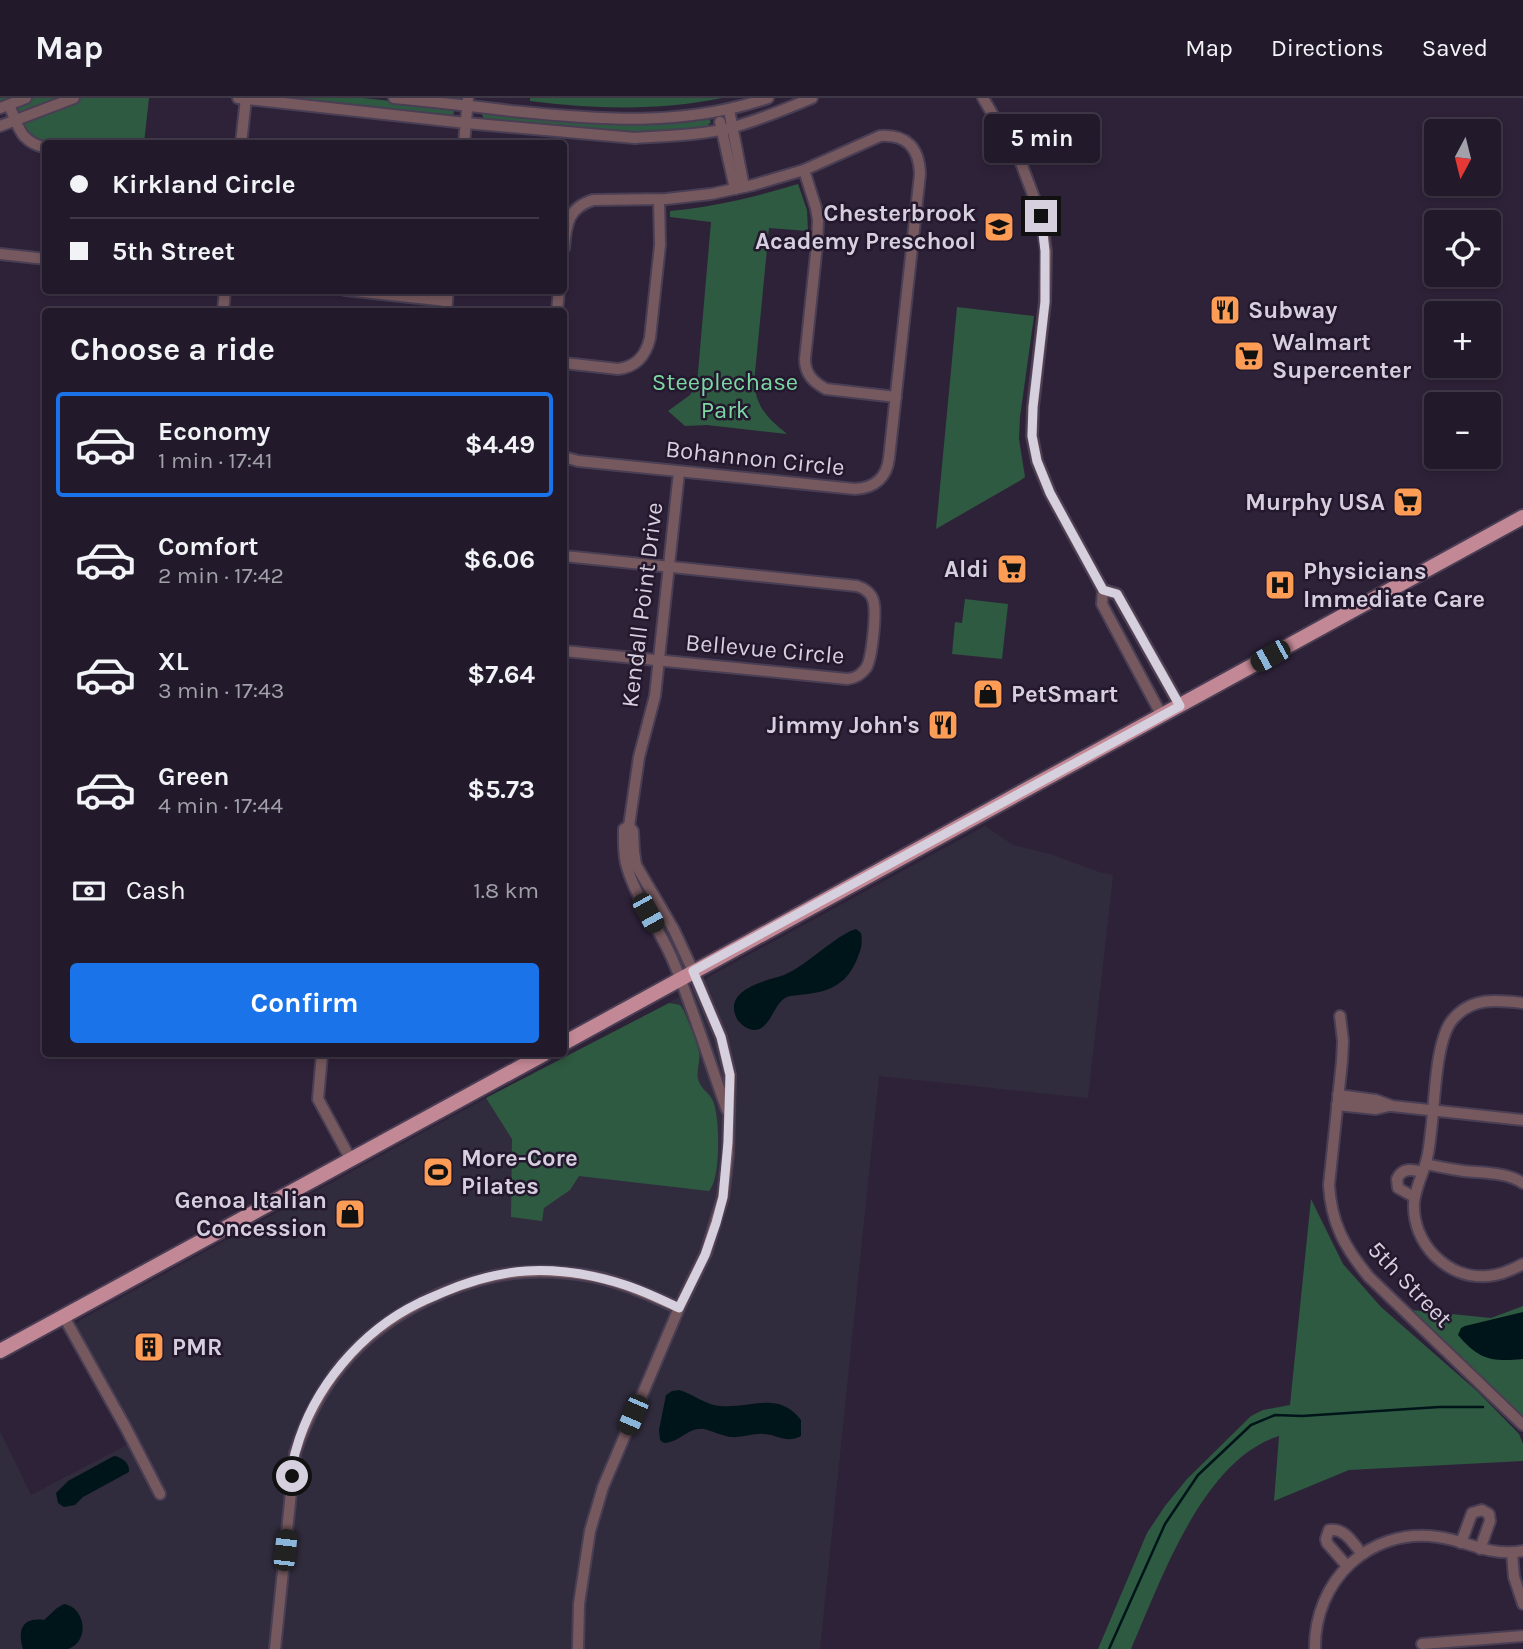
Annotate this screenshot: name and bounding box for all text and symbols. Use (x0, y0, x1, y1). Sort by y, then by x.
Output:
text: Map (35, 29, 103, 67)
text: Map (1185, 34, 1233, 62)
text: Directions (1271, 34, 1384, 62)
text: Saved (1422, 34, 1488, 62)
callout: 5 min (983, 115, 1099, 164)
north arrow (1424, 119, 1502, 196)
map controls (1424, 119, 1501, 469)
text: 5 min (1011, 125, 1073, 152)
text: Kirkland Circle (112, 169, 296, 200)
place label: Chesterbrook Academy Preschool (755, 199, 976, 255)
route end (1025, 200, 1057, 232)
school or university icon: Chesterbrook Academy Preschool (982, 210, 1016, 244)
button: locate (1424, 210, 1501, 287)
text: 5th Street (112, 236, 235, 267)
restaurant icon: Subway (1208, 293, 1242, 327)
place label: Subway (1248, 296, 1337, 324)
button: + (1424, 301, 1501, 378)
place label: Walmart Supercenter (1272, 328, 1412, 384)
text: Choose a ride (70, 331, 275, 368)
supermarket icon: Walmart Supercenter (1232, 339, 1266, 373)
park label: Steeplechase Park (652, 368, 798, 424)
button: − (1424, 392, 1501, 469)
icon: car (74, 413, 137, 476)
text: Economy (158, 416, 270, 447)
text: $4.49 (465, 429, 535, 460)
street label: Bohannon Circle (664, 435, 846, 481)
text: 1 min · 17:41 (158, 447, 273, 474)
supermarket icon: Murphy USA (1391, 485, 1425, 519)
place label: Murphy USA (1245, 488, 1385, 516)
street label: Kendall Point Drive (616, 501, 668, 709)
icon: car (74, 528, 137, 591)
text: Comfort (158, 531, 259, 562)
text: $6.06 (463, 544, 535, 575)
supermarket icon: Aldi (995, 552, 1029, 586)
place label: Aldi (944, 555, 989, 583)
place label: Physicians Immediate Care (1303, 557, 1485, 613)
text: 2 min · 17:42 (158, 562, 284, 589)
hospital icon: Physicians Immediate Care (1263, 568, 1297, 602)
street label: Bellevue Circle (684, 628, 846, 670)
car (1247, 637, 1294, 675)
icon: car (74, 643, 137, 706)
text: XL (158, 646, 189, 677)
text: $7.64 (467, 659, 535, 690)
text: 3 min · 17:43 (158, 677, 284, 704)
shop icon: PetSmart (971, 677, 1005, 711)
place label: PetSmart (1011, 680, 1118, 708)
restaurant icon: Jimmy John's (926, 708, 960, 742)
place label: Jimmy John's (767, 711, 920, 739)
icon: car (74, 758, 137, 821)
text: Green (158, 761, 230, 792)
text: $5.73 (467, 774, 535, 805)
text: 4 min · 17:44 (158, 792, 283, 819)
icon: cash (70, 872, 108, 910)
text: Cash (126, 875, 186, 906)
text: 1.8 km (473, 877, 539, 904)
car (629, 890, 668, 936)
button: Confirm (70, 963, 539, 1043)
place label: More-Core Pilates (461, 1144, 578, 1200)
sports icon: More-Core Pilates (421, 1155, 455, 1189)
place label: Genoa Italian Concession (174, 1186, 327, 1242)
shop icon: Genoa Italian Concession (333, 1197, 367, 1231)
street label: 5th Street (1362, 1235, 1458, 1333)
building icon: PMR (132, 1330, 166, 1364)
place label: PMR (172, 1333, 222, 1361)
car (616, 1392, 651, 1438)
route start (276, 1460, 308, 1492)
car (273, 1528, 298, 1572)

